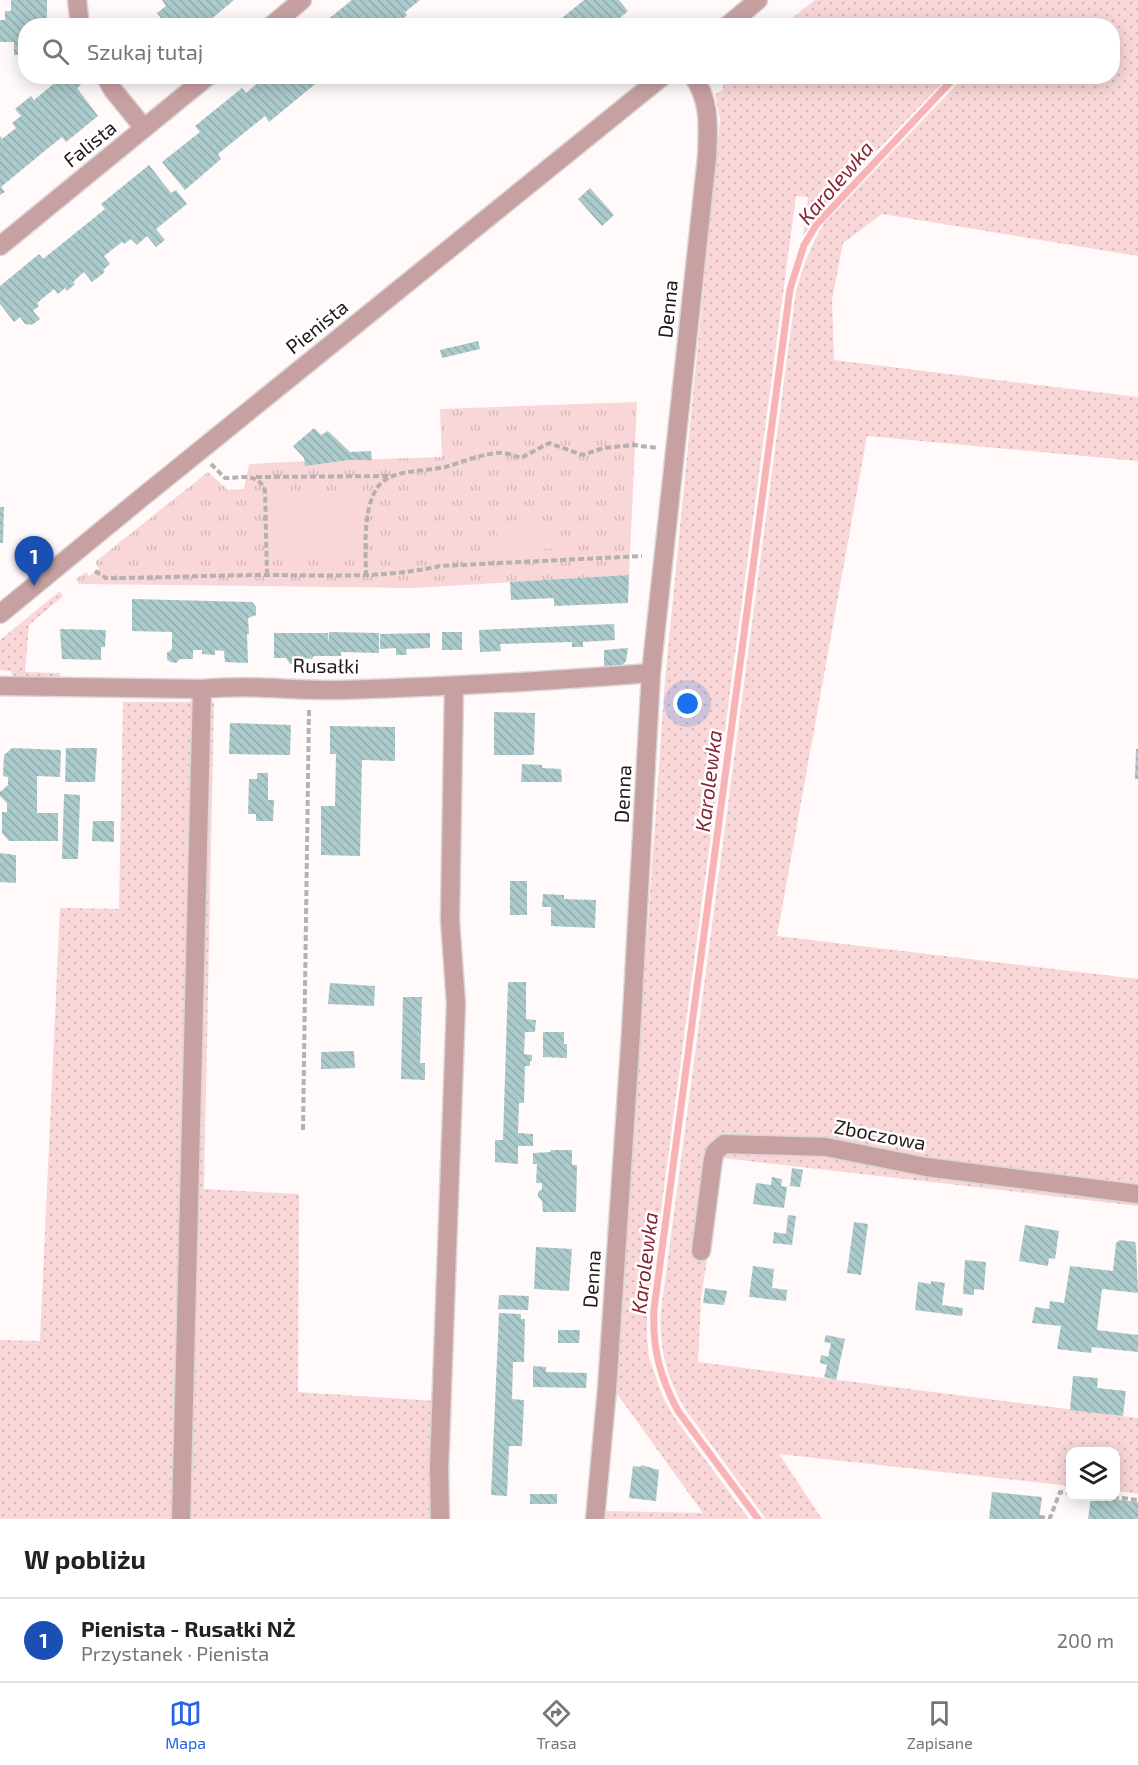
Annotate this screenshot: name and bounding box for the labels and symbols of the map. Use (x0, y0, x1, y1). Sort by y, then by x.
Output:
street label: Falista (58, 115, 121, 172)
water label: Karolewka (792, 135, 878, 229)
street label: Denna (652, 279, 682, 339)
street label: Pienista (281, 294, 352, 358)
pin: 1 (15, 536, 54, 586)
street label: Rusałki (293, 652, 360, 678)
your location (673, 689, 702, 718)
water label: Karolewka (689, 729, 726, 833)
street label: Denna (608, 764, 636, 824)
street label: Zboczowa (832, 1113, 928, 1155)
water label: Karolewka (625, 1211, 662, 1315)
street label: Denna (577, 1249, 605, 1309)

